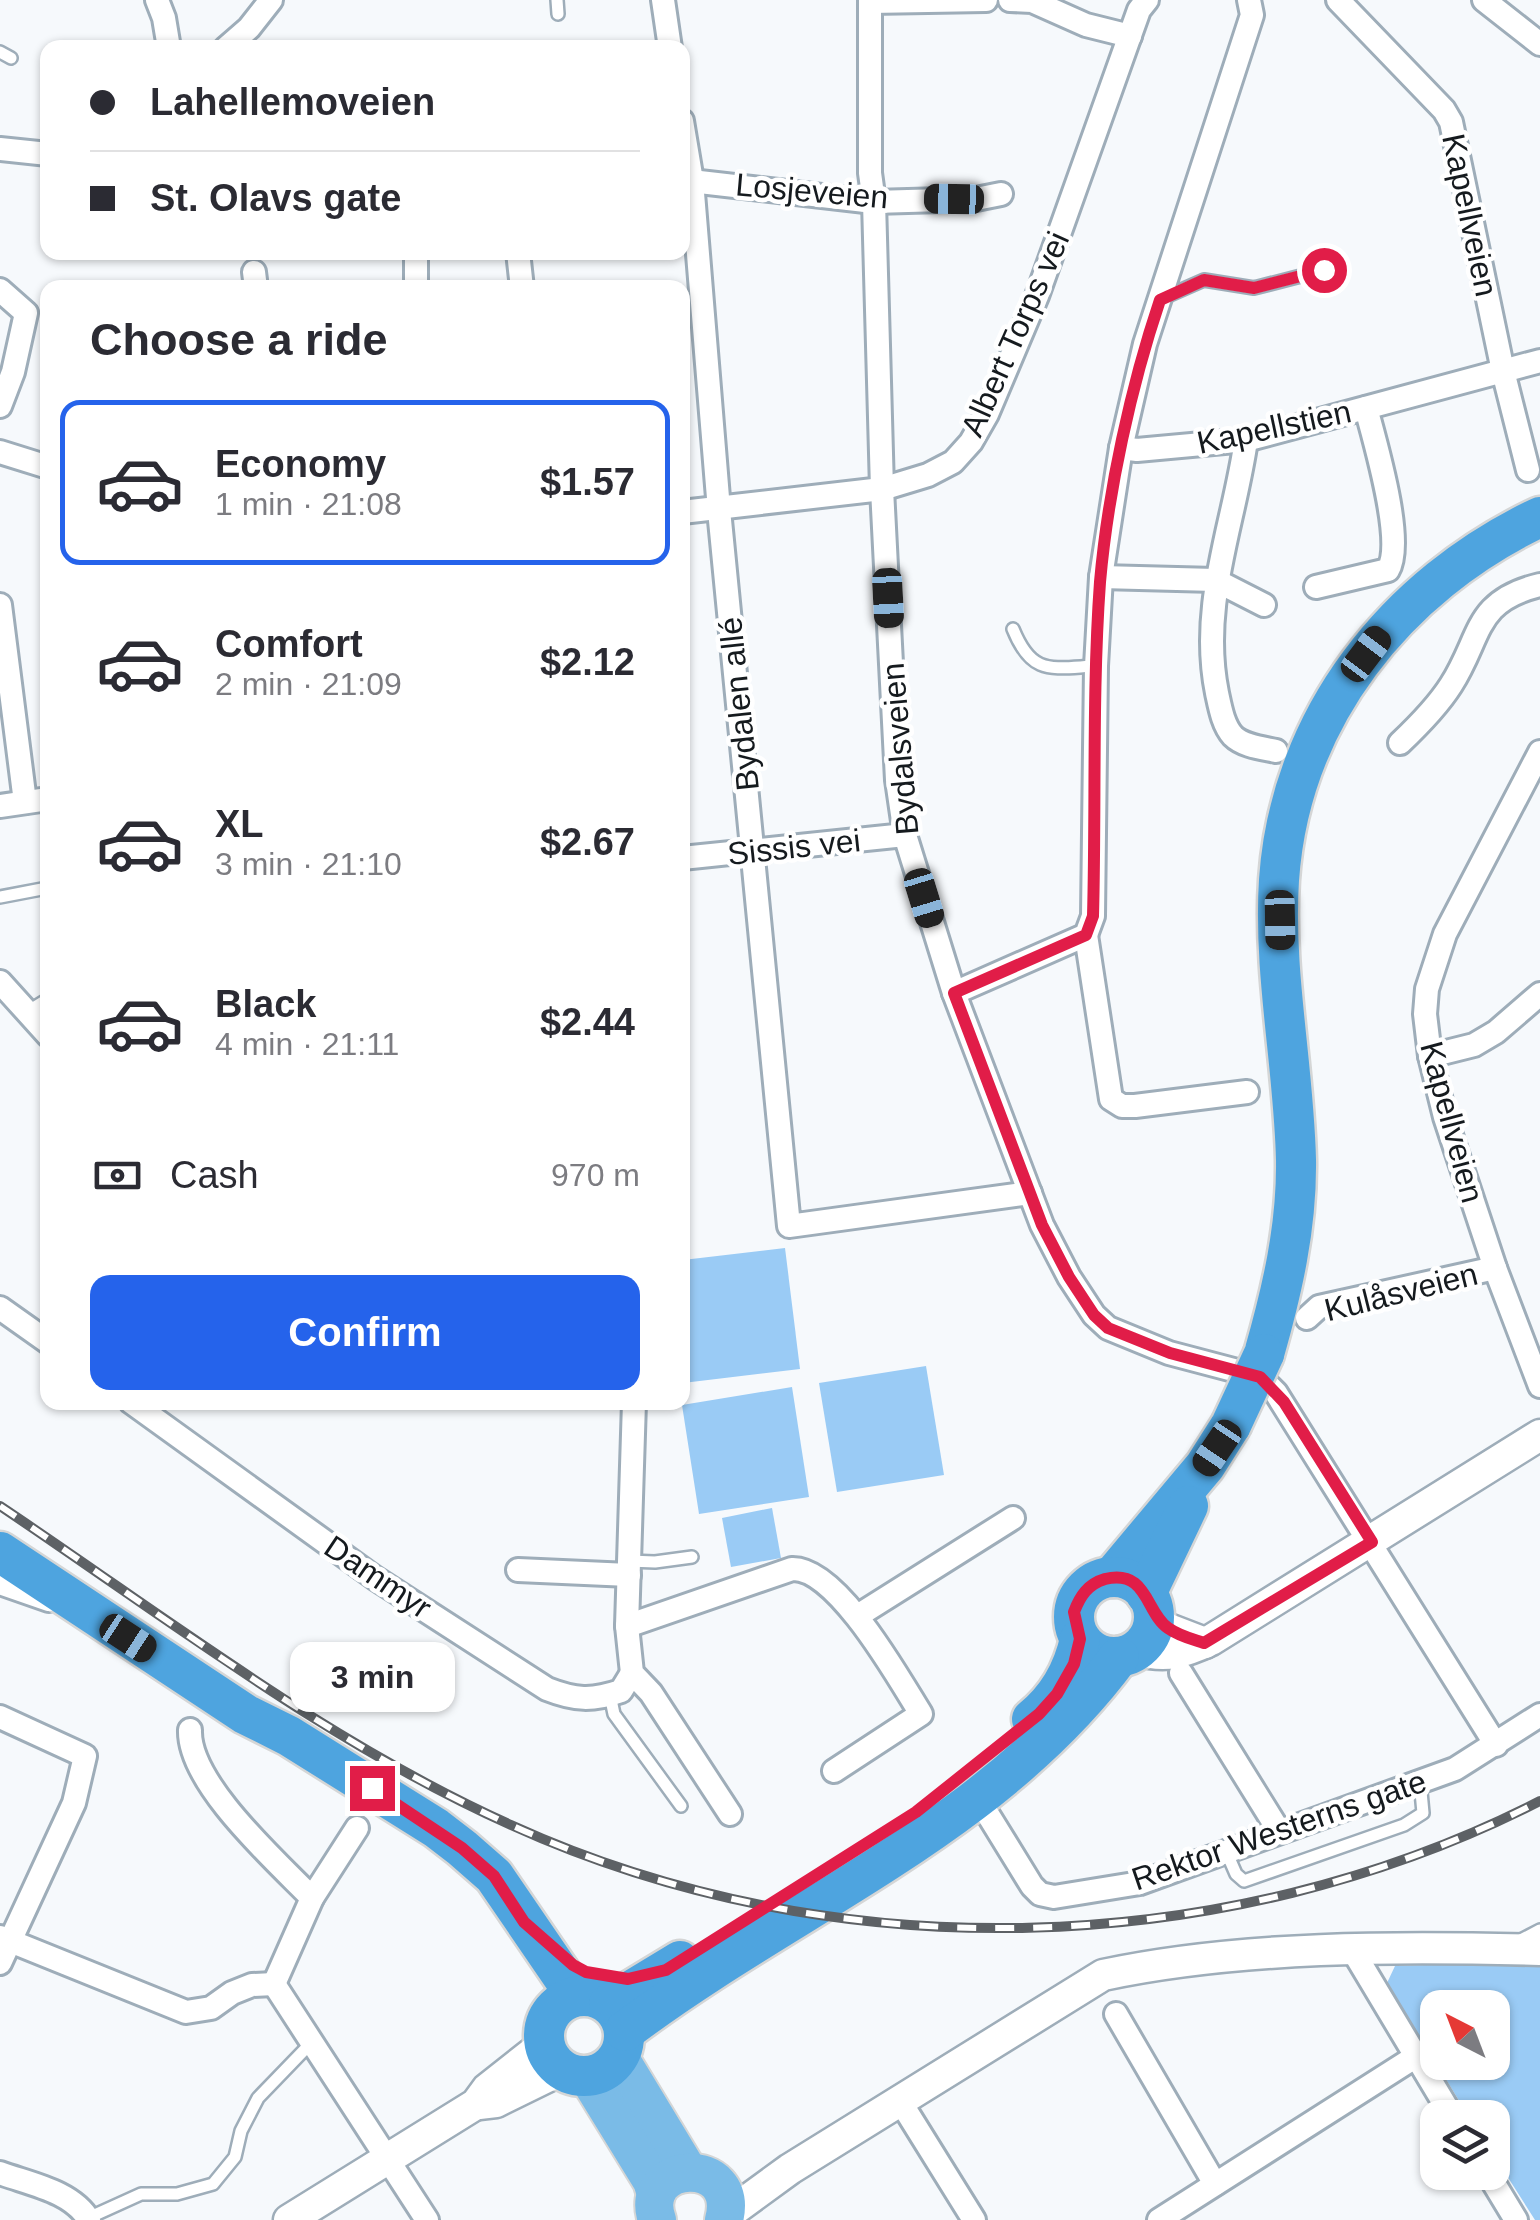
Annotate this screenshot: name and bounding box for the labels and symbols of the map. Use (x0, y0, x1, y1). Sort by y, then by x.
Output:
street label: Kapellveien (1435, 130, 1505, 300)
street label: Losjeveien (734, 166, 890, 216)
car (924, 183, 984, 215)
street label: Albert Torps vei (954, 226, 1076, 442)
route start (1302, 248, 1347, 293)
street label: Kapellstien (1194, 393, 1354, 461)
car (871, 567, 905, 629)
street label: Bydalen allé (712, 615, 766, 793)
car (1336, 621, 1396, 687)
street label: Bydalsveien (875, 661, 925, 837)
street label: Sissis vei (726, 822, 862, 872)
car (901, 865, 947, 931)
car (1264, 890, 1296, 950)
street label: Kapellveien (1413, 1037, 1491, 1207)
street label: Kulåsveien (1321, 1256, 1481, 1328)
car (1188, 1415, 1246, 1481)
street label: Dammyr (318, 1528, 438, 1626)
car (95, 1609, 161, 1667)
callout: 3 min (290, 1643, 454, 1713)
street label: Rektor Westerns gate (1127, 1763, 1431, 1897)
route end (350, 1766, 395, 1811)
north arrow (1420, 1990, 1510, 2080)

